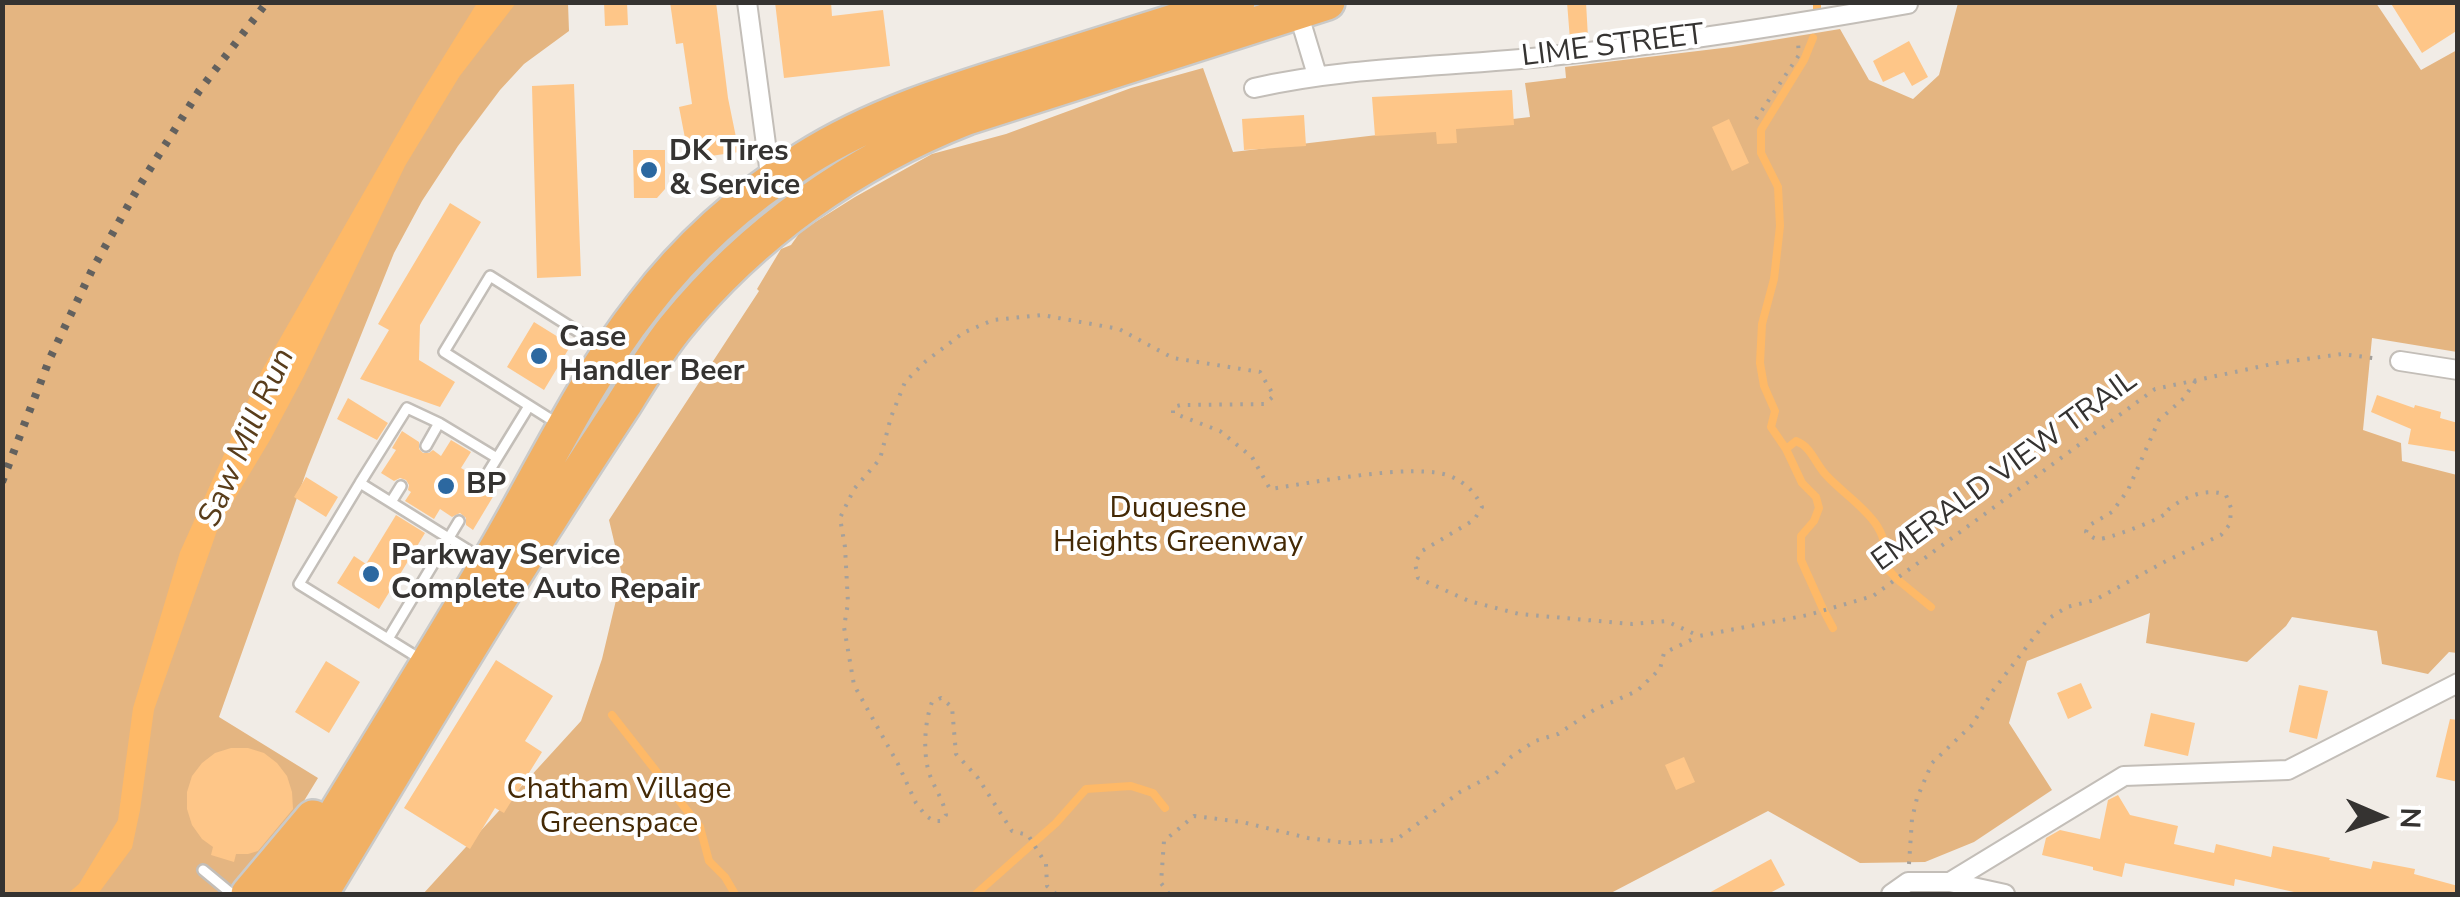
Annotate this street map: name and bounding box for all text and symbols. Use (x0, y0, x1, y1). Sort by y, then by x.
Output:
street label: LIME STREET (1520, 18, 1706, 76)
place label: DK Tires & Service (669, 135, 800, 206)
marker: DK Tires & Service (638, 159, 660, 181)
place label: Case Handler Beer (559, 321, 745, 392)
water label: Saw Mill Run (192, 343, 304, 533)
marker: Case Handler Beer (528, 345, 550, 367)
street label: EMERALD VIEW TRAIL (1866, 364, 2144, 580)
place label: BP (466, 468, 506, 504)
marker: BP (435, 475, 457, 497)
park label: Duquesne Heights Greenway (1053, 492, 1303, 562)
place label: Parkway Service Complete Auto Repair (391, 539, 700, 610)
marker: Parkway Service Complete Auto Repair (360, 563, 382, 585)
north arrow (2330, 767, 2430, 867)
park label: Chatham Village Greenspace (507, 773, 731, 844)
text: N (2391, 807, 2429, 829)

